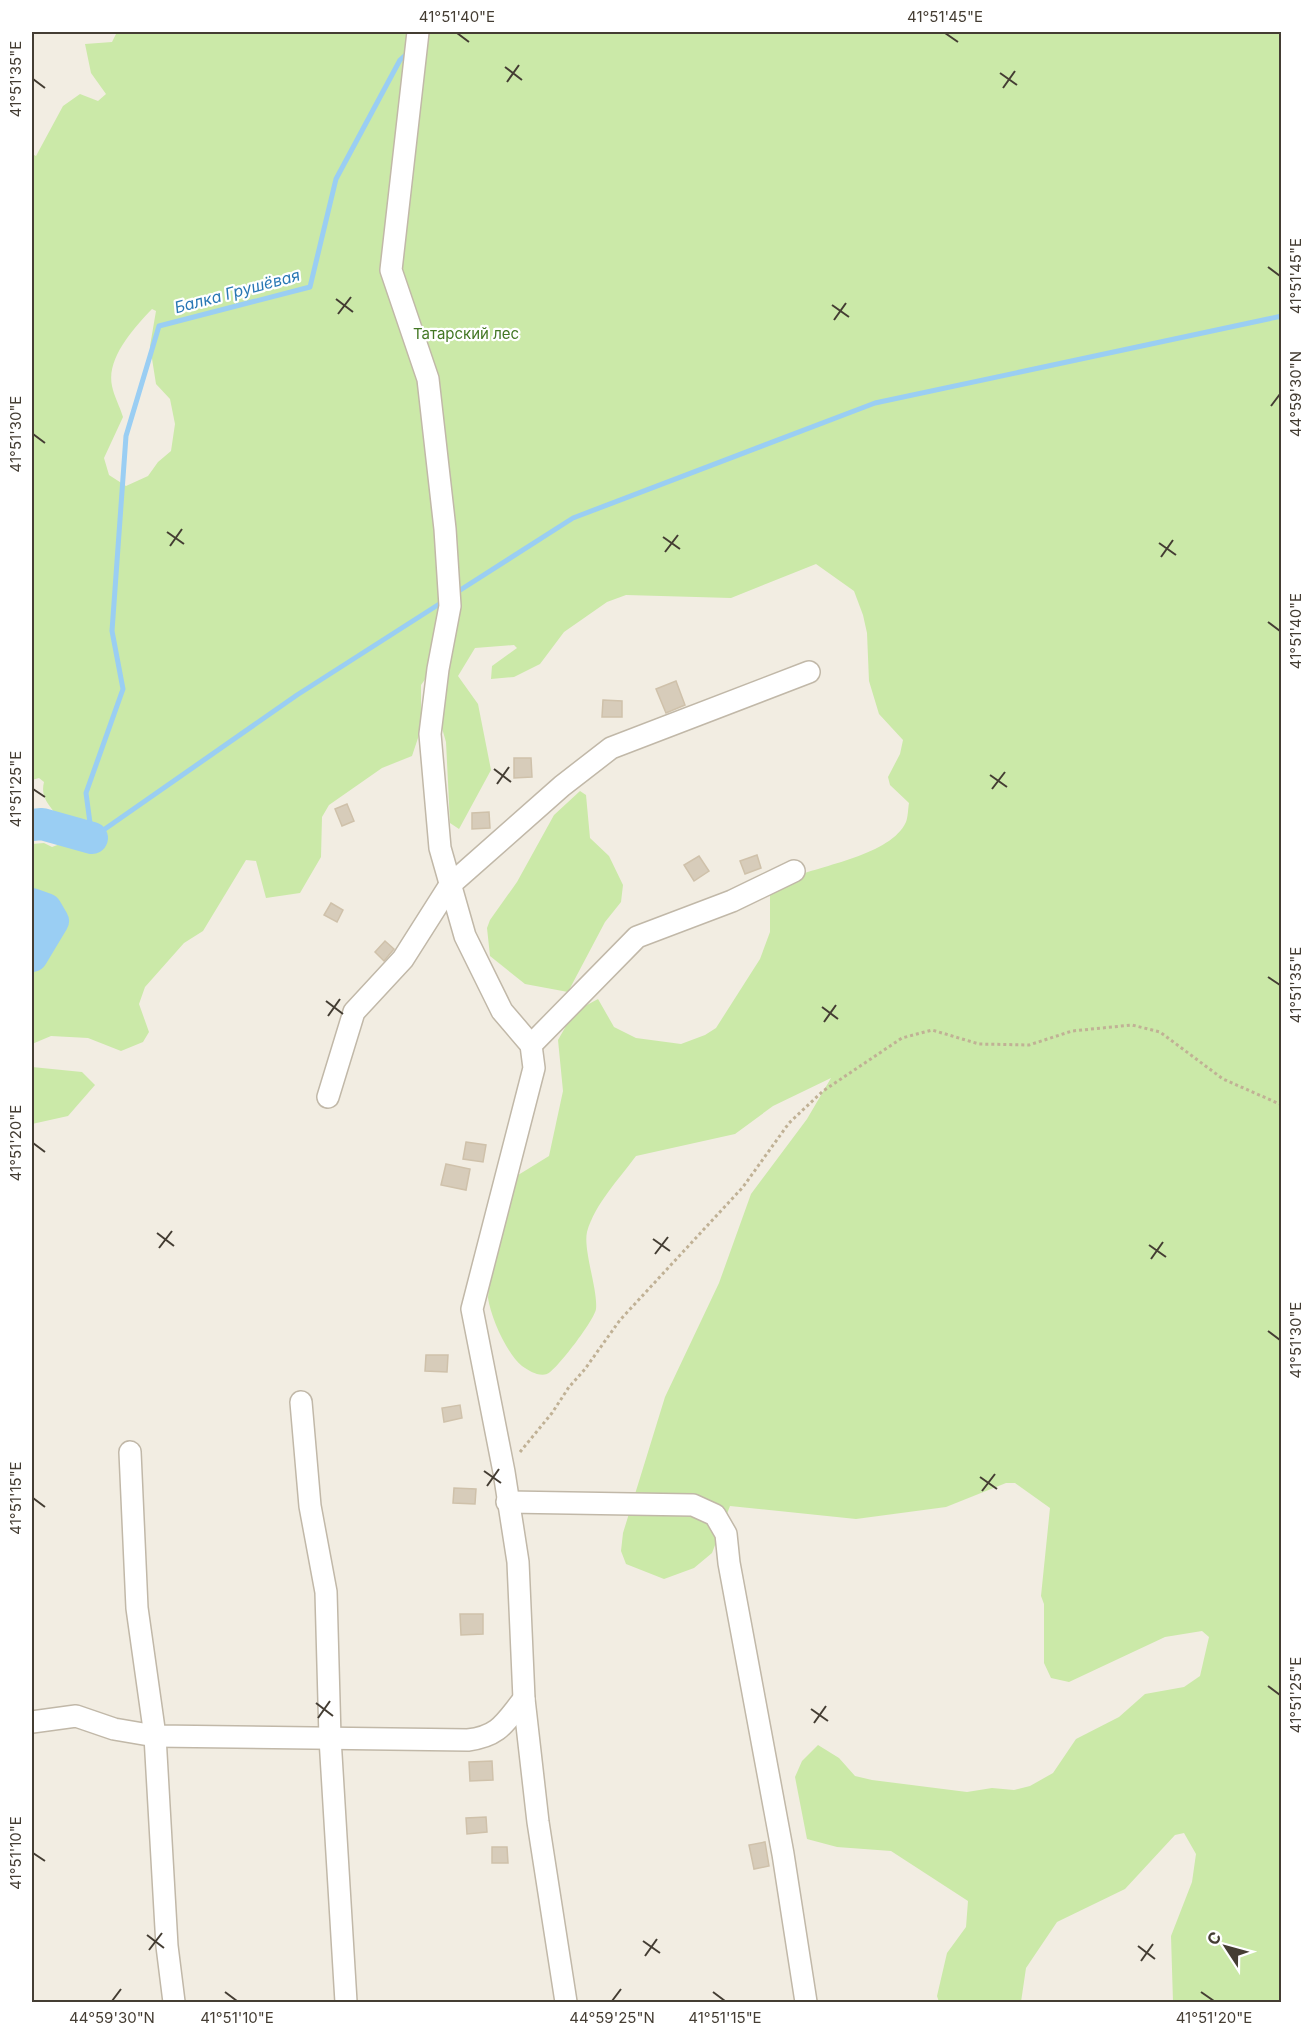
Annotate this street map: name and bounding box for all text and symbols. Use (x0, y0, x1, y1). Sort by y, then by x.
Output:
text: 41°51'40"E (419, 7, 495, 26)
text: 41°51'45"E (907, 7, 983, 26)
text: 41°51'35"E (6, 41, 25, 117)
text: 41°51'45"E (1286, 238, 1305, 314)
water label: Балка Грушёвая (172, 265, 302, 317)
park label: Татарский лес (413, 324, 519, 343)
text: 44°59'30"N (1286, 351, 1305, 437)
text: 41°51'30"E (6, 396, 25, 472)
text: 41°51'40"E (1286, 593, 1305, 669)
text: 41°51'25"E (6, 751, 25, 827)
text: 41°51'35"E (1286, 947, 1305, 1023)
text: 41°51'20"E (6, 1105, 25, 1181)
text: 41°51'30"E (1286, 1302, 1305, 1378)
text: 41°51'15"E (6, 1461, 25, 1535)
text: 41°51'25"E (1286, 1657, 1305, 1733)
text: 41°51'10"E (6, 1816, 25, 1890)
north arrow (1196, 1917, 1256, 1977)
text: С (1202, 1927, 1226, 1949)
text: 44°59'30"N (69, 2008, 155, 2027)
text: 41°51'10"E (200, 2008, 274, 2027)
text: 44°59'25"N (569, 2008, 655, 2027)
text: 41°51'15"E (688, 2008, 762, 2027)
text: 41°51'20"E (1176, 2008, 1252, 2027)

